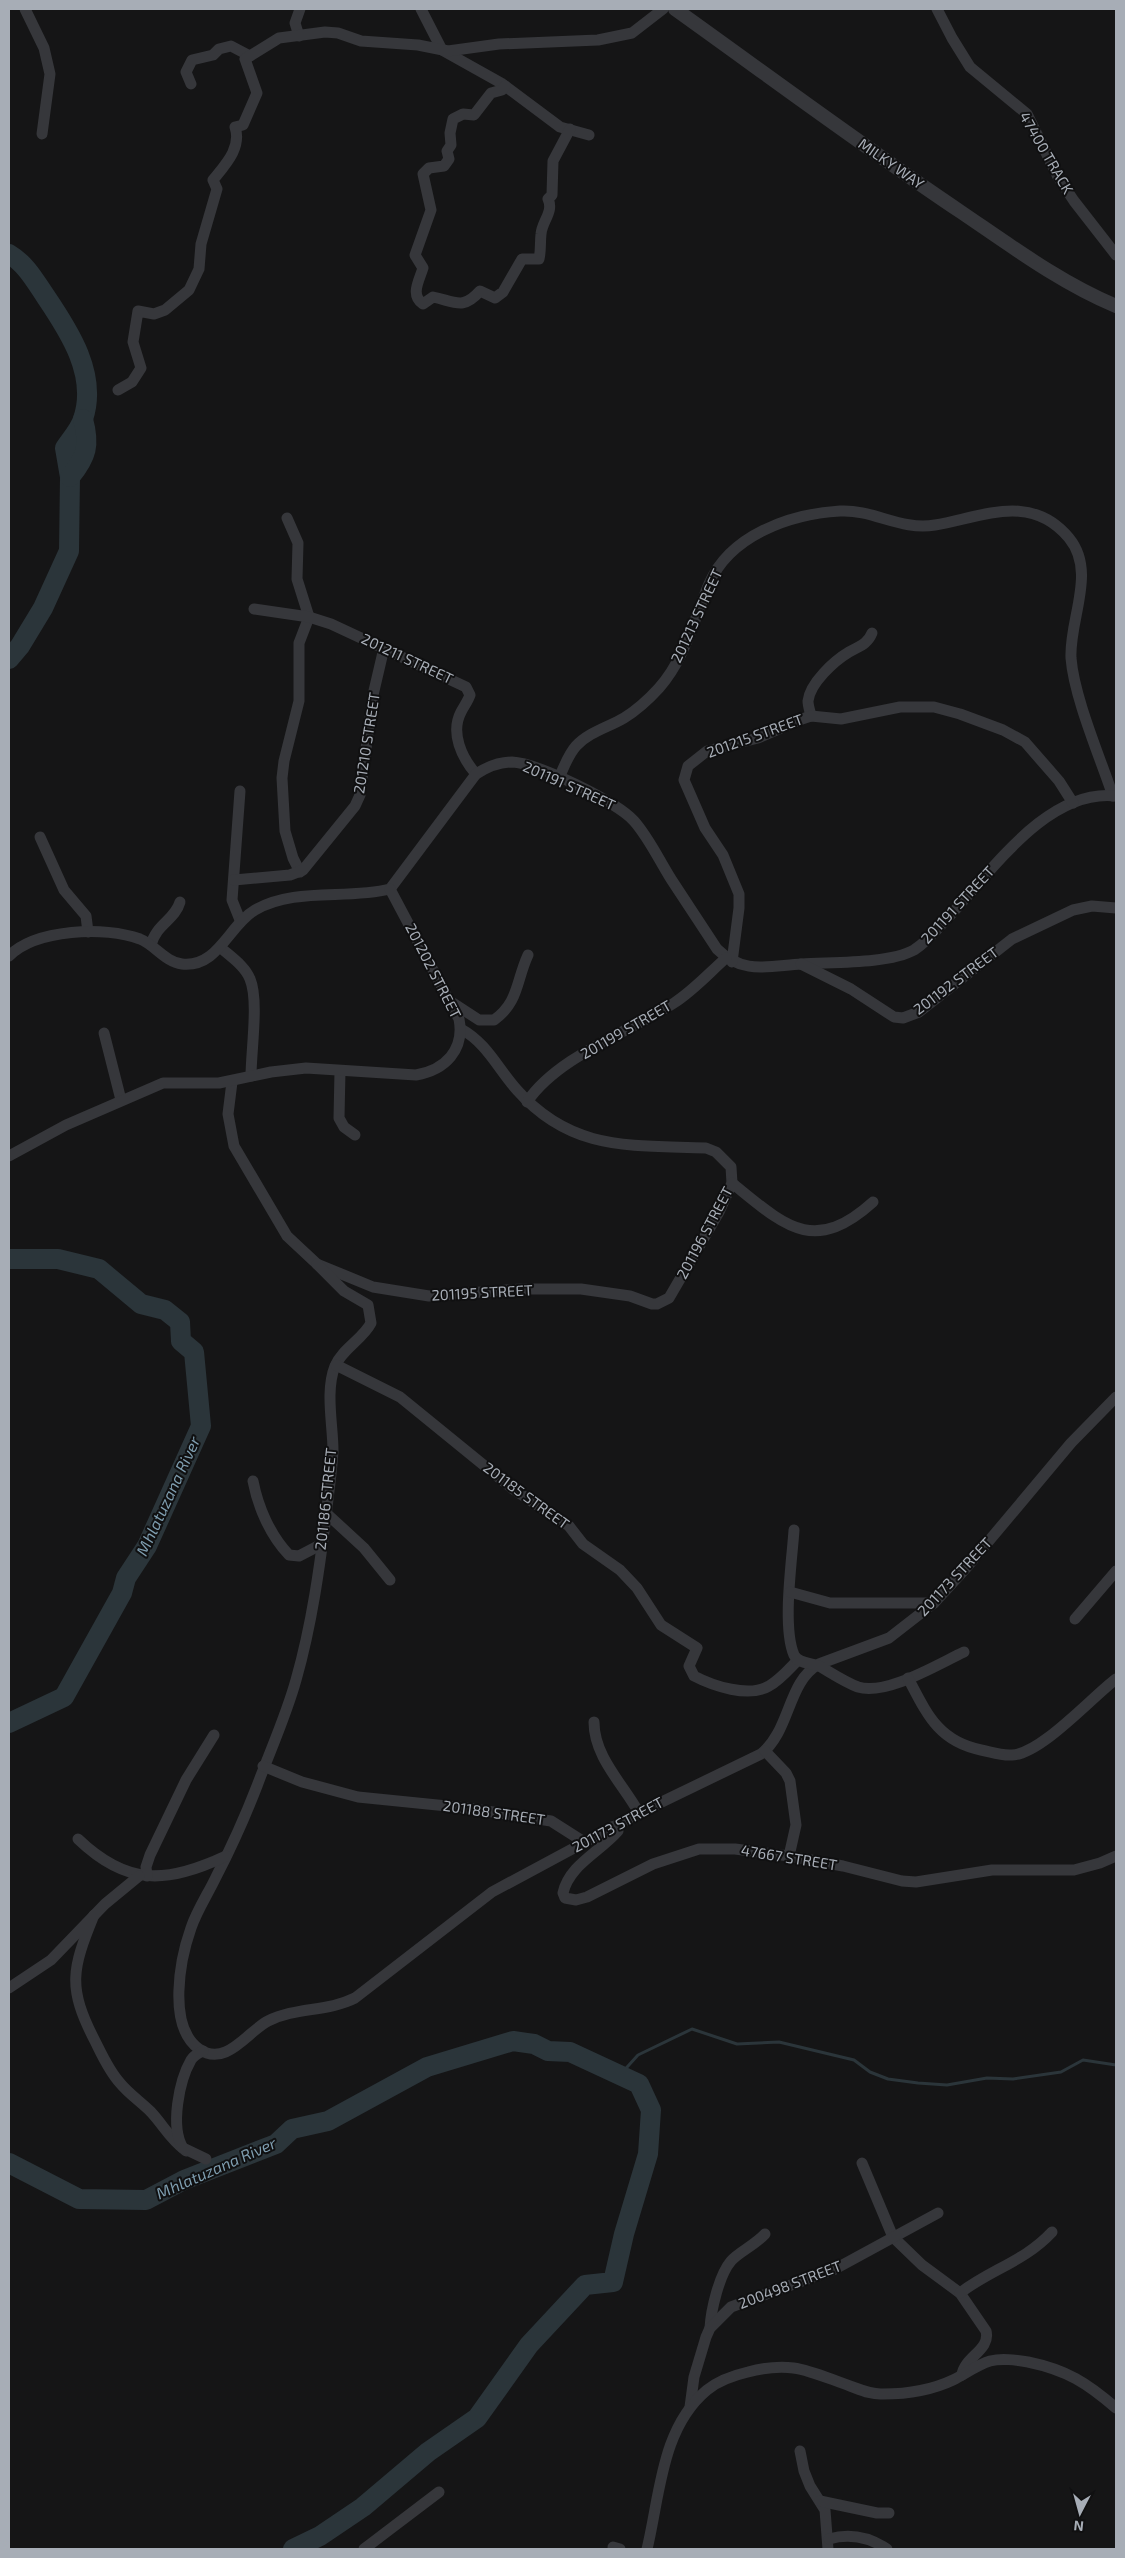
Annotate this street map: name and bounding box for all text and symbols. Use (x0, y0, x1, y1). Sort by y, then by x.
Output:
street label: 47400 TRACK (1016, 108, 1078, 197)
street label: MILKY WAY (855, 134, 928, 193)
street label: 201213 STREET (666, 566, 726, 665)
street label: 201211 STREET (359, 629, 456, 687)
street label: 201210 STREET (349, 691, 383, 795)
street label: 201215 STREET (704, 709, 806, 761)
street label: 201191 STREET (520, 757, 619, 814)
street label: 201191 STREET (917, 862, 998, 947)
street label: 201202 STREET (402, 920, 466, 1021)
street label: 201192 STREET (909, 942, 1002, 1018)
street label: 201199 STREET (577, 996, 674, 1062)
street label: 201196 STREET (672, 1183, 736, 1282)
street label: 201195 STREET (431, 1280, 533, 1304)
water label: Mhlatuzana River (132, 1432, 204, 1559)
street label: 201186 STREET (311, 1447, 339, 1551)
street label: 201185 STREET (480, 1458, 573, 1533)
street label: 201173 STREET (913, 1533, 995, 1619)
street label: 201173 STREET (569, 1792, 666, 1856)
street label: 201188 STREET (442, 1796, 547, 1828)
street label: 47667 STREET (740, 1841, 839, 1874)
water label: Mhlatuzana River (153, 2132, 279, 2203)
street label: 200498 STREET (736, 2256, 844, 2312)
north arrow (1055, 2488, 1105, 2538)
text: N (1073, 2517, 1085, 2535)

